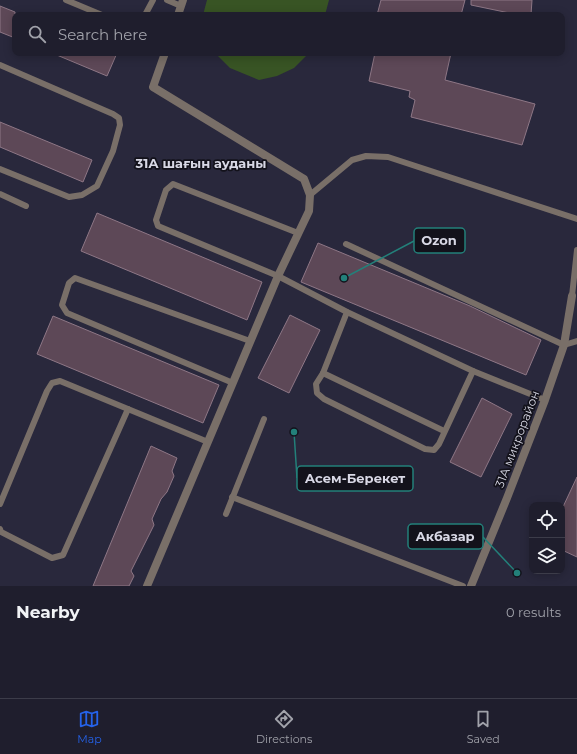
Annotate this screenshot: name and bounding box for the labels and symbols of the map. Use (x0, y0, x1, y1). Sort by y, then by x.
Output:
district label: 31А шағын ауданы (135, 155, 266, 171)
callout: Ozon (414, 228, 465, 253)
text: Ozon (421, 232, 457, 248)
street label: 31А микрорайон (492, 388, 542, 490)
callout: Асем-Берекет (297, 466, 413, 491)
text: Асем-Берекет (305, 470, 405, 486)
callout: Акбазар (408, 524, 483, 549)
text: Акбазар (415, 528, 475, 544)

